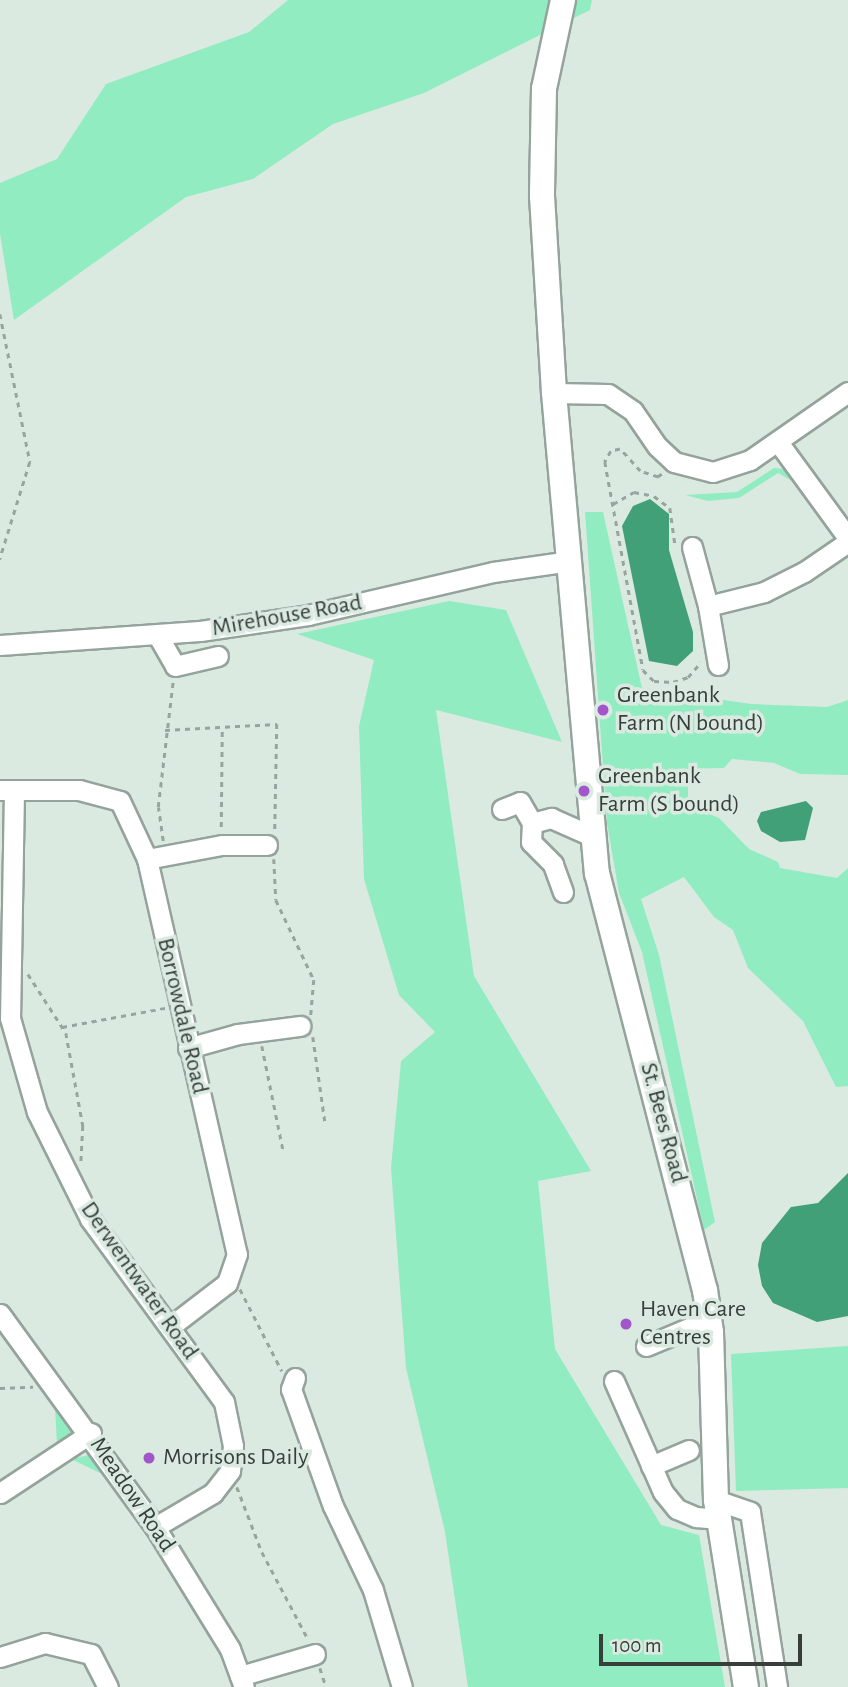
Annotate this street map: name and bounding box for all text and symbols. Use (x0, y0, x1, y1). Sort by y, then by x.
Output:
street label: Mirehouse Road (210, 589, 364, 643)
place label: Greenbank Farm (N bound) (617, 682, 764, 738)
marker: Greenbank Farm (N bound) (595, 702, 611, 718)
place label: Greenbank Farm (S bound) (598, 763, 740, 819)
marker: Greenbank Farm (S bound) (576, 783, 592, 799)
street label: Borrowdale Road (150, 935, 214, 1097)
street label: St. Bees Road (633, 1060, 693, 1186)
street label: Derwentwater Road (74, 1196, 204, 1366)
place label: Haven Care Centres (640, 1296, 746, 1352)
marker: Haven Care Centres (618, 1316, 634, 1332)
street label: Meadow Road (83, 1432, 181, 1558)
place label: Morrisons Daily (163, 1444, 309, 1472)
marker: Morrisons Daily (141, 1450, 157, 1466)
scale bar (603, 1620, 806, 1664)
text: 100 m (612, 1635, 662, 1656)

